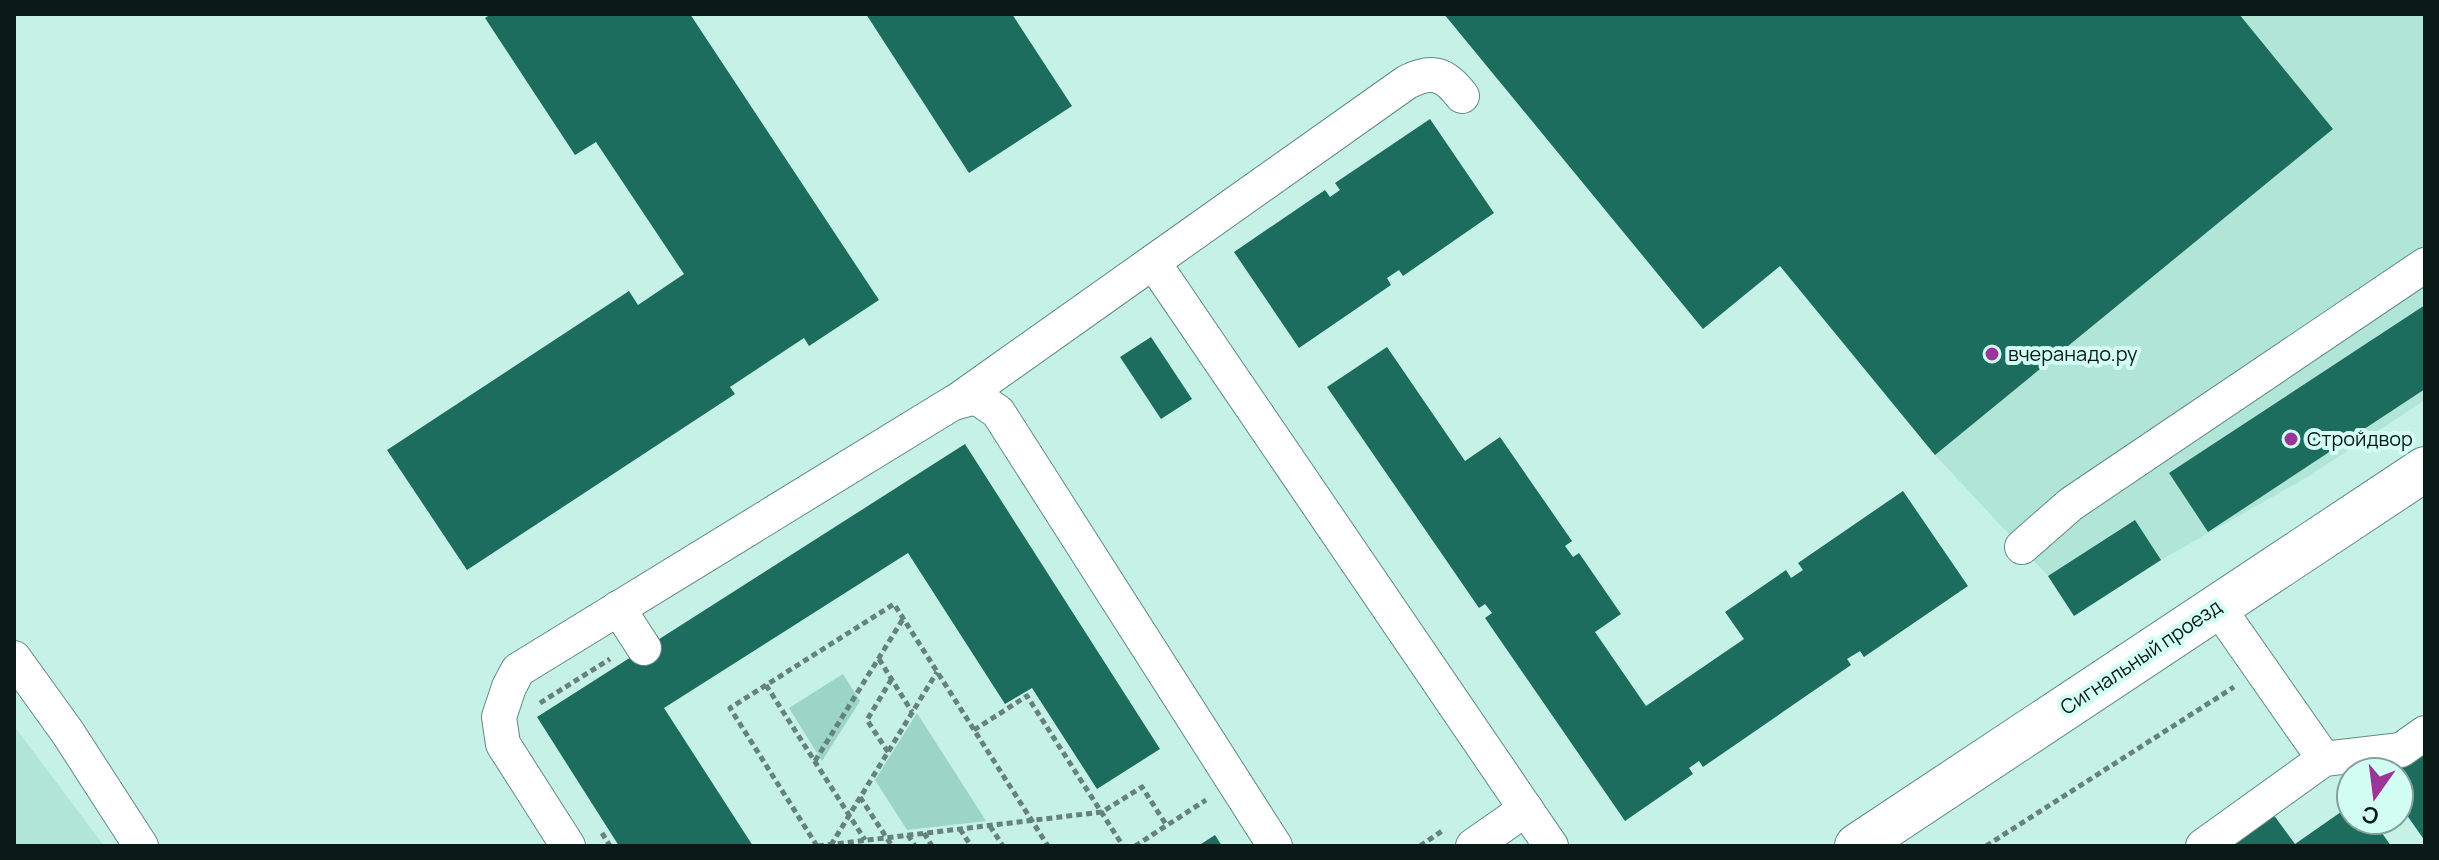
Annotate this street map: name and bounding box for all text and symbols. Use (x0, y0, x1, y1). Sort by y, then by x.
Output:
place label: вчеранадо.ру (2008, 340, 2138, 367)
marker: вчеранадо.ру (1983, 345, 2001, 363)
place label: Стройдвор (2307, 425, 2413, 452)
marker: Стройдвор (2282, 430, 2300, 448)
street label: Сигнальный проезд (2055, 593, 2227, 721)
north arrow (2335, 756, 2415, 836)
text: С (2359, 799, 2382, 832)

